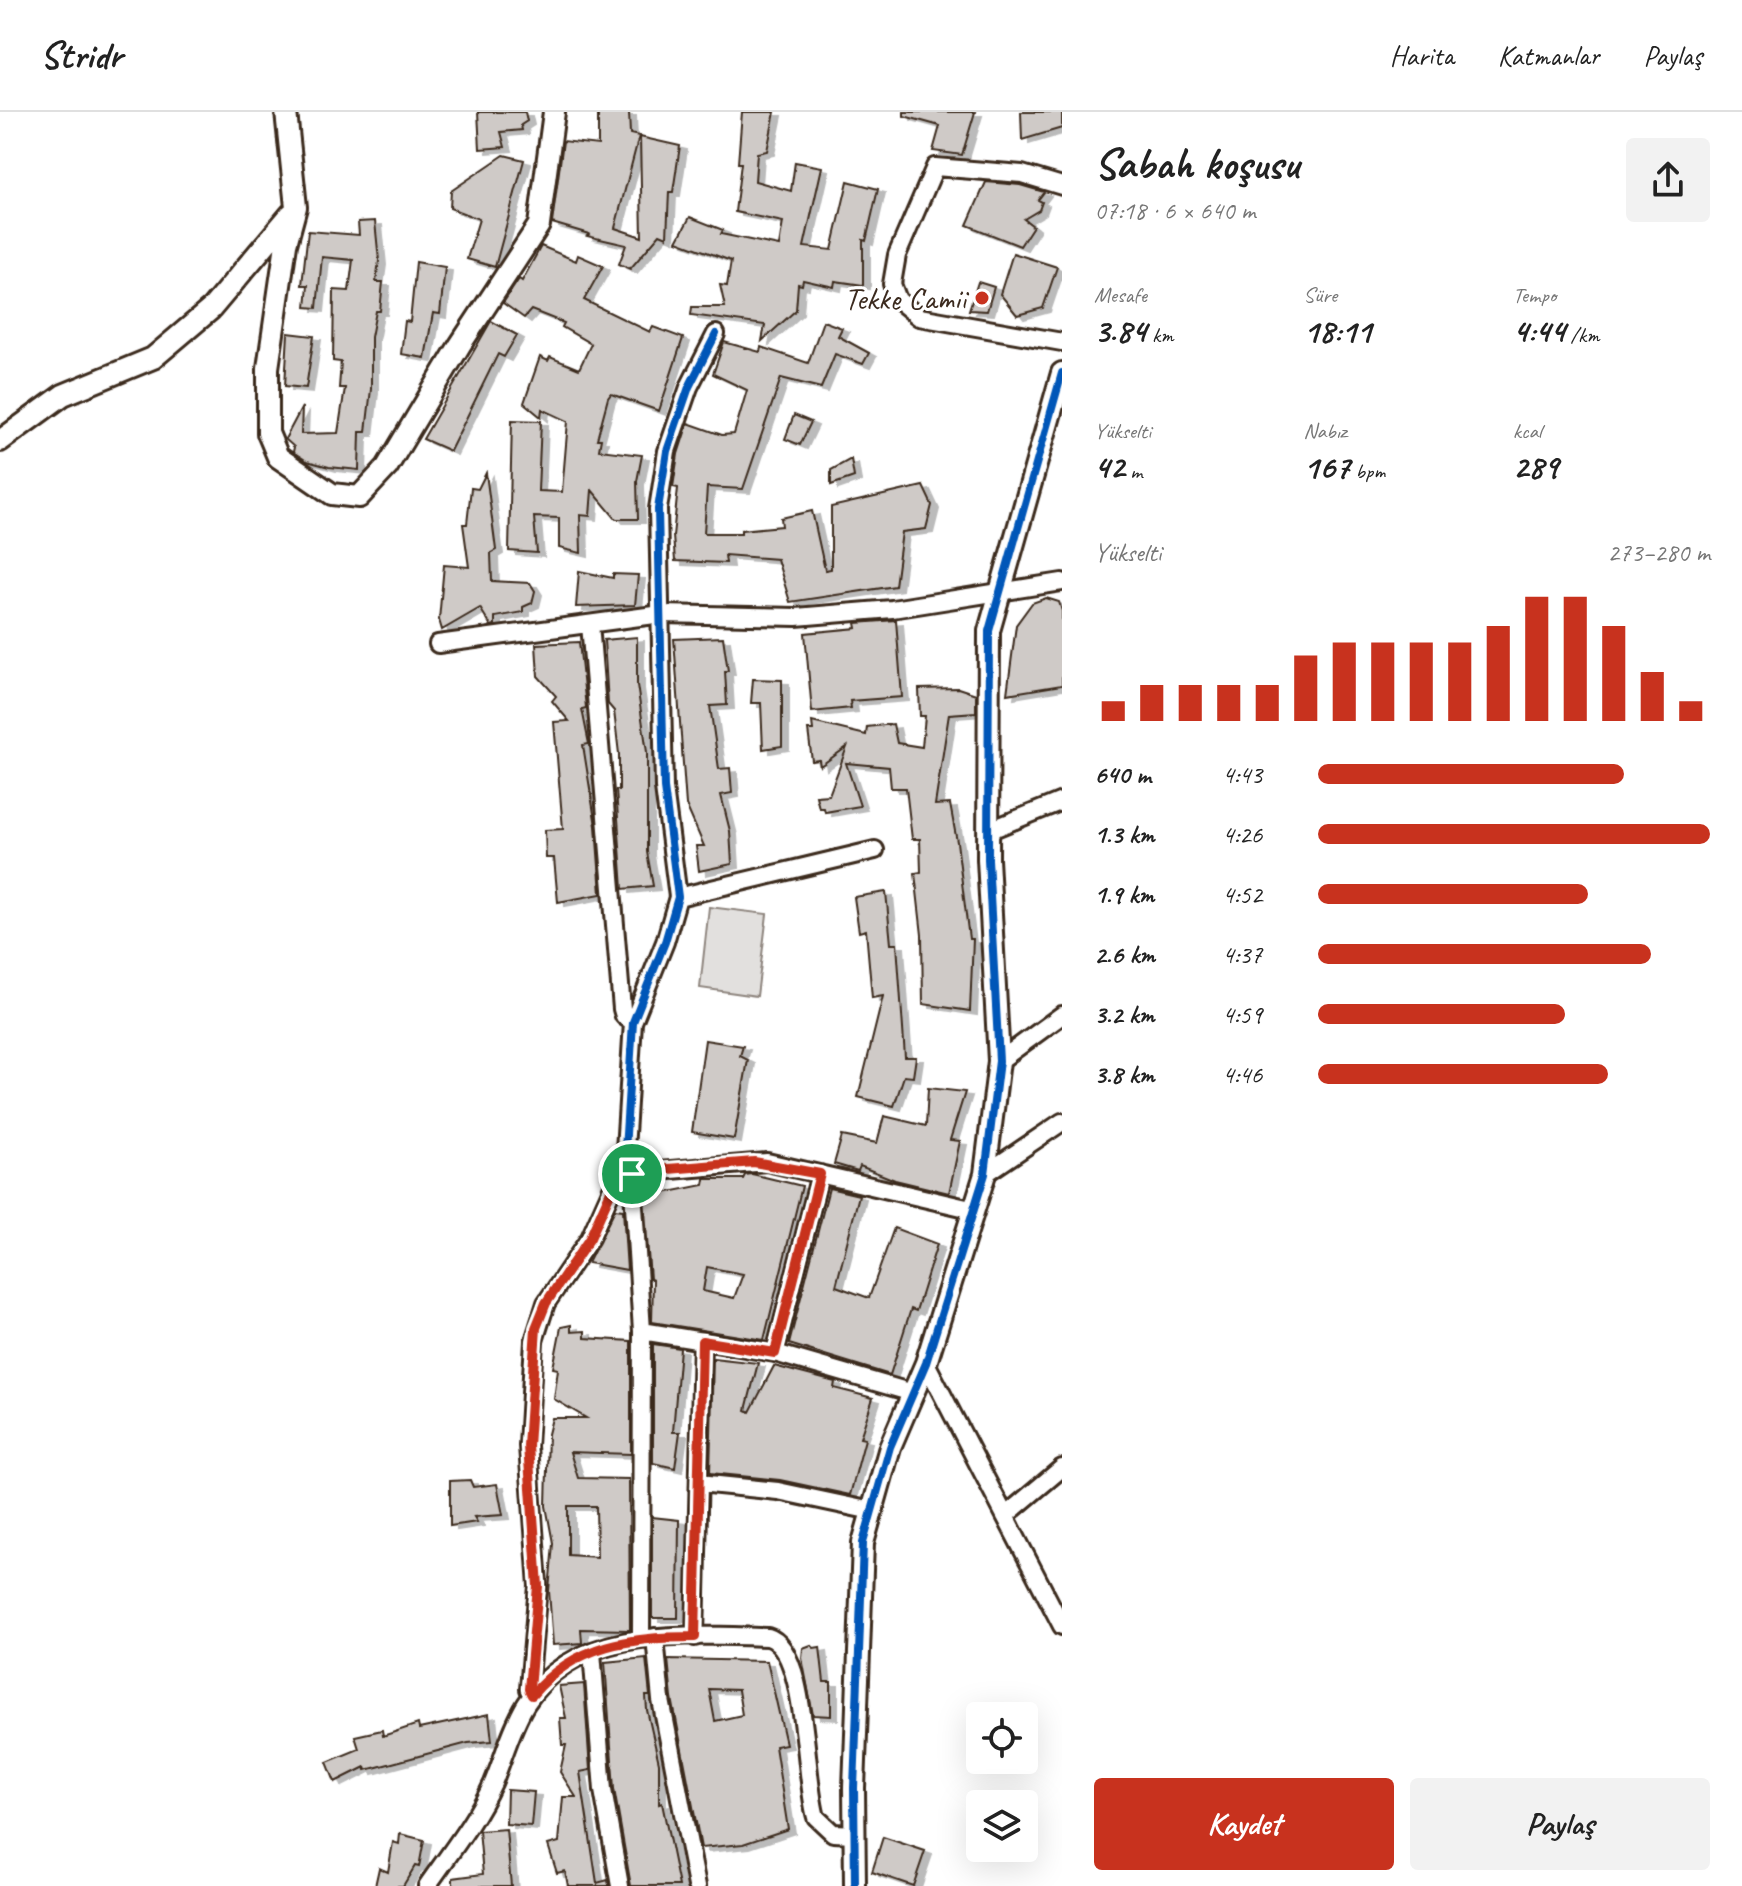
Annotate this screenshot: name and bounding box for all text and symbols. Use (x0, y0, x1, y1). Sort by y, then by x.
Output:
text: Stridr (40, 32, 122, 79)
text: Harita (1390, 38, 1454, 73)
text: Katmanlar (1498, 38, 1599, 73)
text: Paylaş (1643, 38, 1702, 73)
text: Sabah koşusu (1094, 136, 1299, 191)
button: share (1626, 138, 1710, 222)
text: 07:18 · 6 × 640 m (1094, 194, 1255, 227)
place label: Tekke Camii (844, 278, 970, 319)
text: Mesafe (1094, 281, 1147, 309)
text: Süre (1303, 281, 1337, 309)
text: Tempo (1513, 281, 1556, 309)
marker: Tekke Camii (973, 289, 991, 307)
text: 3.84 (1094, 309, 1147, 352)
text: 18:11 (1303, 309, 1371, 352)
text: 4:44 (1513, 309, 1565, 352)
text: km (1147, 321, 1173, 349)
text: /km (1565, 321, 1599, 349)
text: Yükselti (1094, 417, 1151, 445)
text: Nabız (1303, 417, 1347, 445)
text: kcal (1513, 417, 1542, 445)
text: 42 (1094, 445, 1125, 488)
text: 167 (1303, 445, 1350, 488)
text: 289 (1513, 445, 1558, 488)
text: m (1125, 457, 1142, 485)
text: bpm (1350, 457, 1385, 485)
text: Yükselti (1094, 536, 1161, 569)
text: 273–280 m (1607, 536, 1710, 569)
text: 640 m (1094, 758, 1151, 791)
text: 4:43 (1222, 758, 1262, 791)
text: 1.3 km (1094, 818, 1154, 851)
text: 4:26 (1222, 818, 1262, 851)
text: 1.9 km (1094, 878, 1154, 911)
text: 4:52 (1222, 878, 1262, 911)
text: 2.6 km (1094, 938, 1155, 971)
text: 4:37 (1222, 938, 1262, 971)
text: 3.2 km (1094, 998, 1154, 1031)
text: 4:59 (1222, 998, 1262, 1031)
text: 3.8 km (1094, 1058, 1154, 1091)
text: 4:46 (1222, 1058, 1262, 1091)
pin (598, 1140, 666, 1208)
icon: arrive (610, 1152, 654, 1196)
map controls (966, 1702, 1038, 1862)
button: locate (966, 1702, 1038, 1774)
button: Kaydet (1094, 1778, 1394, 1870)
button: Paylaş (1410, 1778, 1710, 1870)
button: layers (966, 1790, 1038, 1862)

